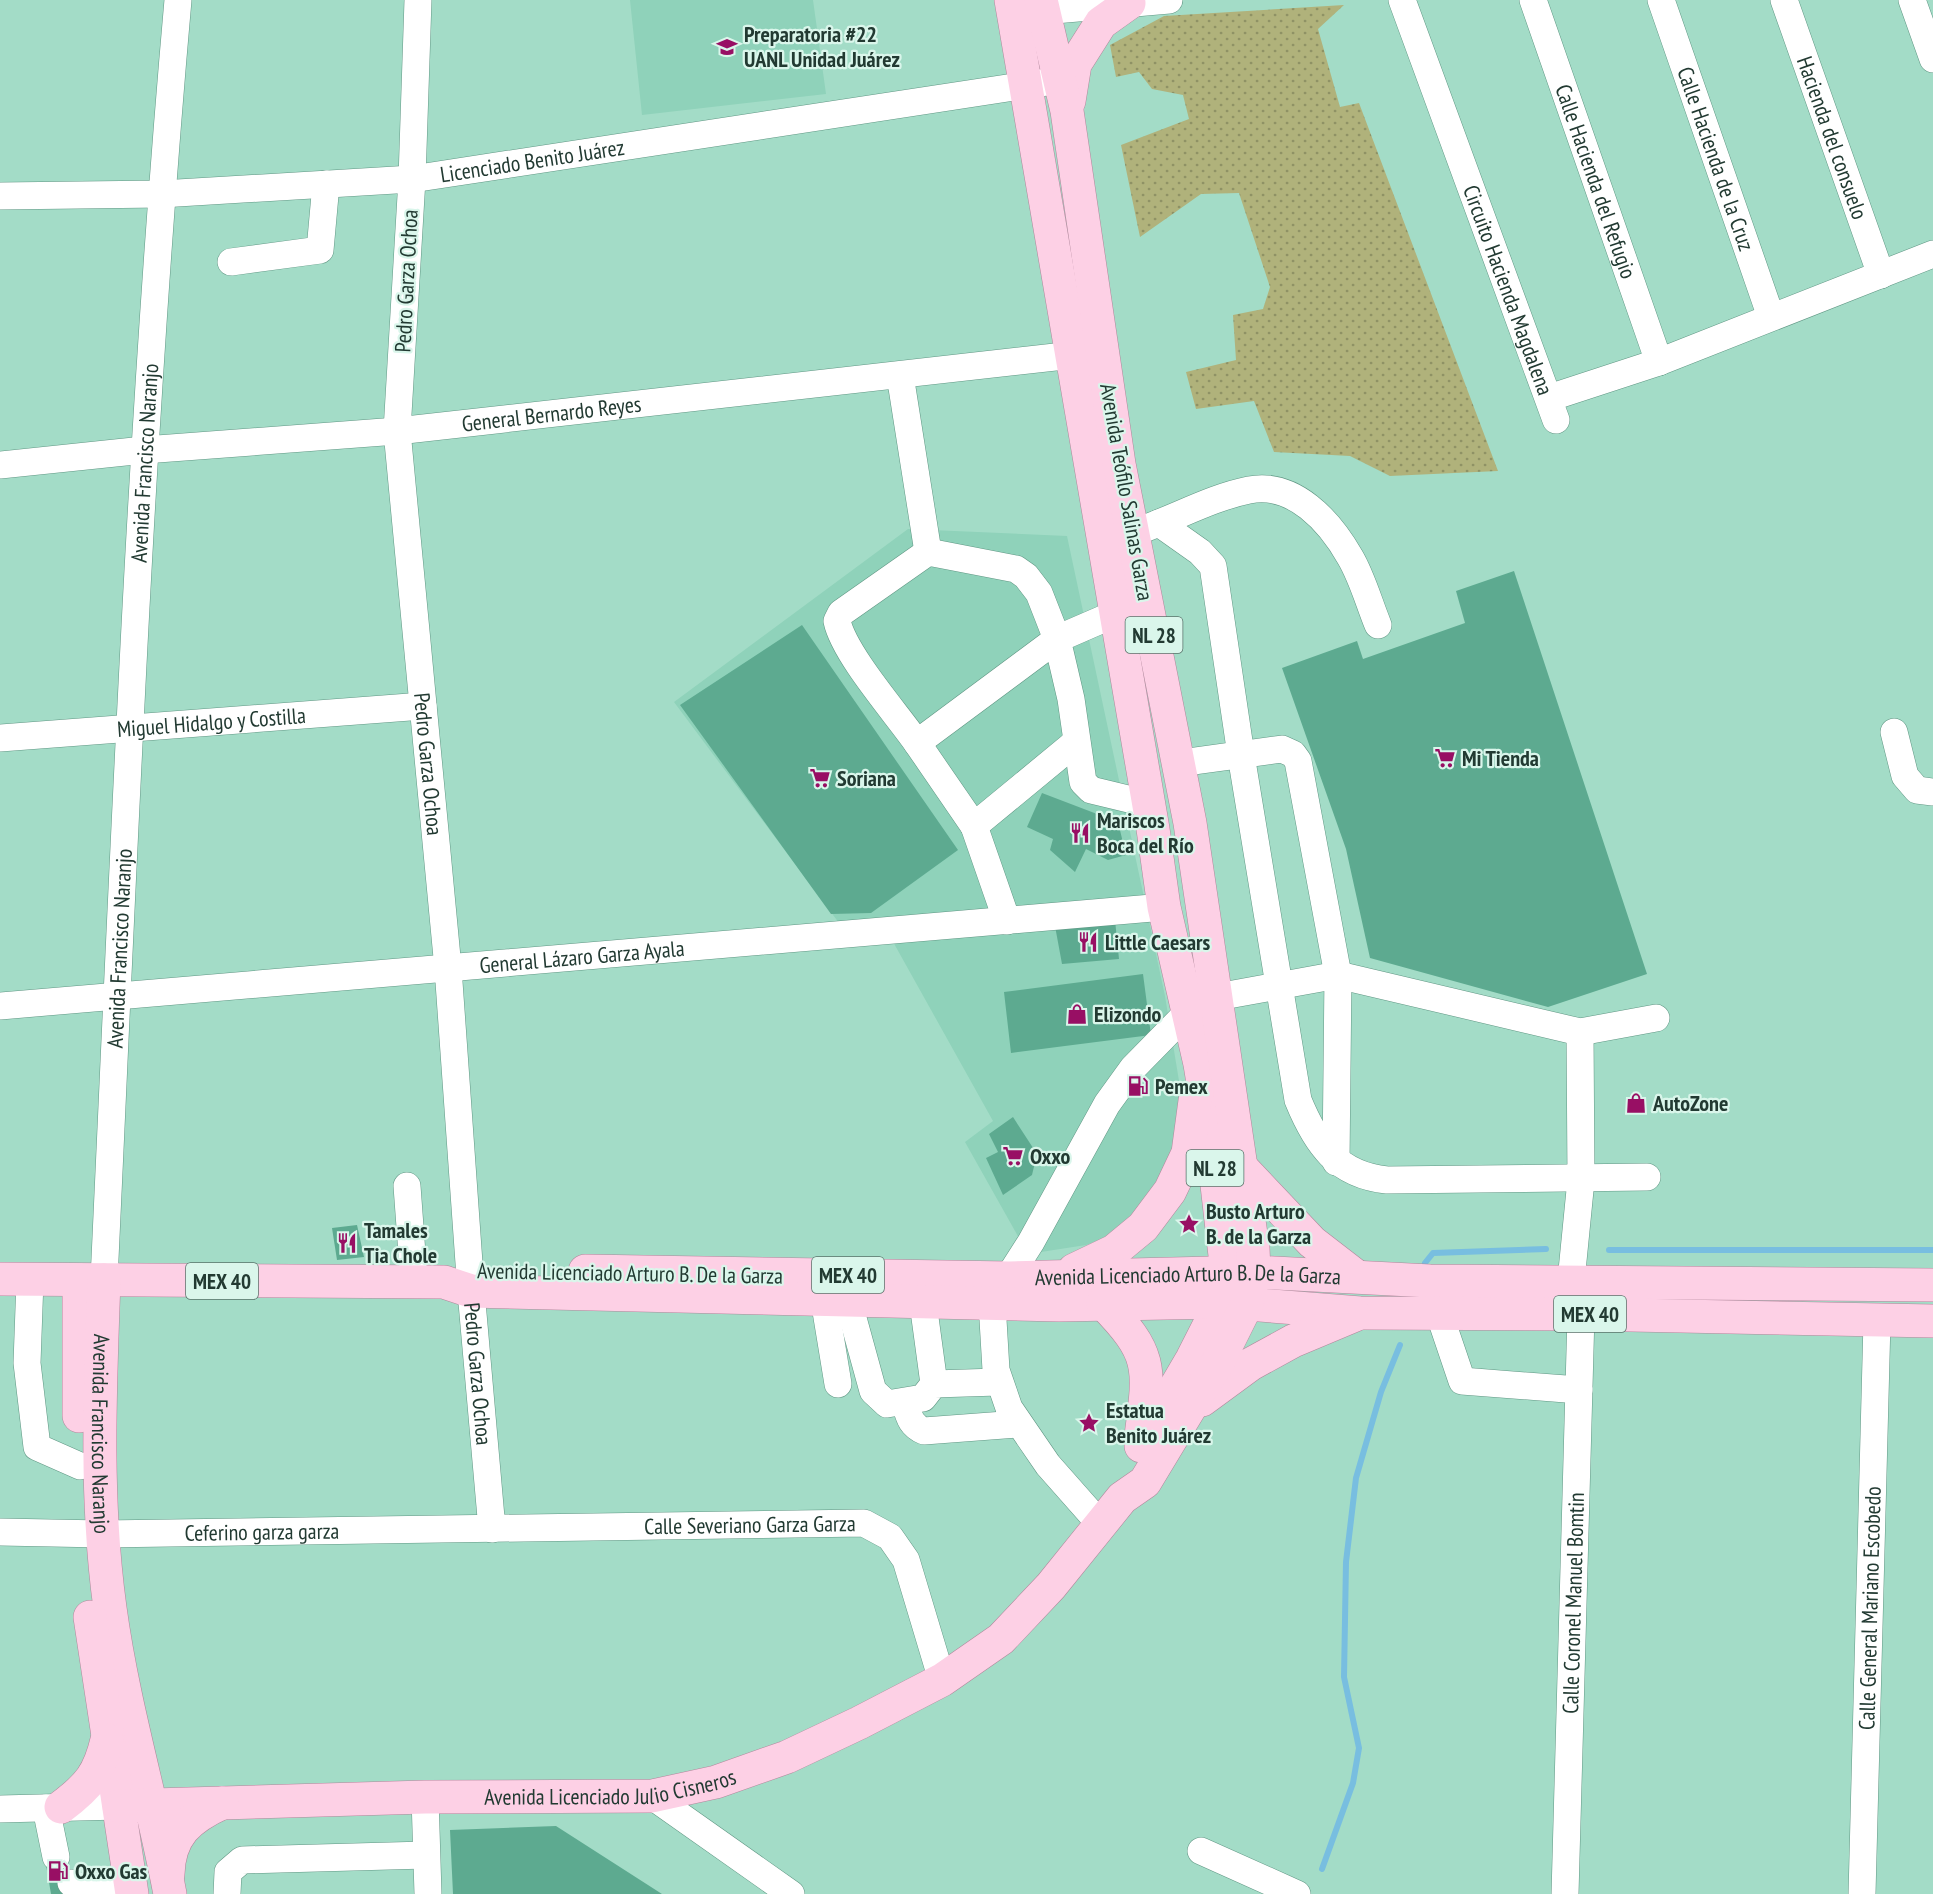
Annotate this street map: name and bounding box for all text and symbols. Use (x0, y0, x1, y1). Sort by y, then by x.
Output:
place label: Preparatoria #22 UANL Unidad Juárez (744, 20, 900, 73)
school or university icon: Preparatoria #22 UANL Unidad Juárez (715, 35, 739, 59)
street label: Hacienda del consuelo (1791, 52, 1874, 223)
street label: Calle Hacienda de la Cruz (1671, 63, 1761, 255)
street label: Calle Hacienda del Refugio (1549, 80, 1643, 282)
street label: Licenciado Benito Juárez (438, 133, 626, 189)
street label: Circuito Hacienda Magdalena (1457, 181, 1560, 399)
street label: Pedro Garza Ochoa (388, 209, 424, 353)
street label: Avenida Francisco Naranjo (124, 362, 164, 563)
street label: Avenida Teófilo Salinas Garza (1094, 381, 1160, 603)
street label: General Bernardo Reyes (460, 390, 643, 438)
road number: NL 28 (1126, 617, 1182, 653)
street label: Pedro Garza Ochoa (408, 691, 449, 837)
street label: Miguel Hidalgo y Costilla (116, 701, 307, 743)
place label: Mi Tienda (1462, 744, 1539, 772)
supermarket icon: Mi Tienda (1433, 746, 1457, 770)
place label: Soriana (837, 764, 896, 792)
supermarket icon: Soriana (808, 766, 832, 790)
place label: Mariscos Boca del Río (1097, 806, 1194, 859)
restaurant icon: Mariscos Boca del Río (1068, 821, 1092, 845)
street label: Avenida Francisco Naranjo (101, 848, 138, 1049)
place label: Little Caesars (1105, 928, 1211, 956)
restaurant icon: Little Caesars (1076, 930, 1100, 954)
street label: General Lázaro Garza Ayala (478, 934, 685, 979)
place label: Elizondo (1094, 1000, 1161, 1028)
shop icon: Elizondo (1065, 1002, 1089, 1026)
place label: Pemex (1155, 1072, 1208, 1100)
fuel station icon: Pemex (1126, 1074, 1150, 1098)
place label: AutoZone (1652, 1089, 1728, 1117)
shop icon: AutoZone (1624, 1091, 1648, 1115)
place label: Oxxo (1030, 1142, 1070, 1170)
supermarket icon: Oxxo (1001, 1144, 1025, 1168)
road number: NL 28 (1186, 1150, 1244, 1186)
place label: Busto Arturo B. de la Garza (1206, 1197, 1311, 1250)
place icon: Busto Arturo B. de la Garza (1177, 1212, 1201, 1236)
place label: Tamales Tia Chole (364, 1216, 437, 1269)
restaurant icon: Tamales Tia Chole (335, 1231, 359, 1255)
street label: Avenida Licenciado Arturo B. De la Garza (477, 1256, 783, 1290)
road number: MEX 40 (812, 1257, 884, 1293)
street label: Avenida Licenciado Arturo B. De la Garza (1034, 1258, 1342, 1291)
road number: MEX 40 (186, 1263, 258, 1299)
road number: MEX 40 (1554, 1296, 1626, 1332)
street label: Pedro Garza Ochoa (458, 1301, 499, 1446)
street label: Avenida Francisco Naranjo (86, 1334, 117, 1535)
place label: Estatua Benito Juárez (1106, 1396, 1211, 1449)
place icon: Estatua Benito Juárez (1077, 1411, 1101, 1435)
street label: Calle General Mariano Escobedo (1852, 1486, 1887, 1730)
street label: Calle Coronel Manuel Bomtin (1556, 1492, 1590, 1714)
street label: Calle Severiano Garza Garza (644, 1509, 856, 1540)
street label: Ceferino garza garza (184, 1517, 339, 1547)
street label: Avenida Licenciado Julio Cisneros (484, 1762, 739, 1811)
place label: Oxxo Gas (75, 1857, 148, 1885)
fuel station icon: Oxxo Gas (46, 1859, 70, 1883)

